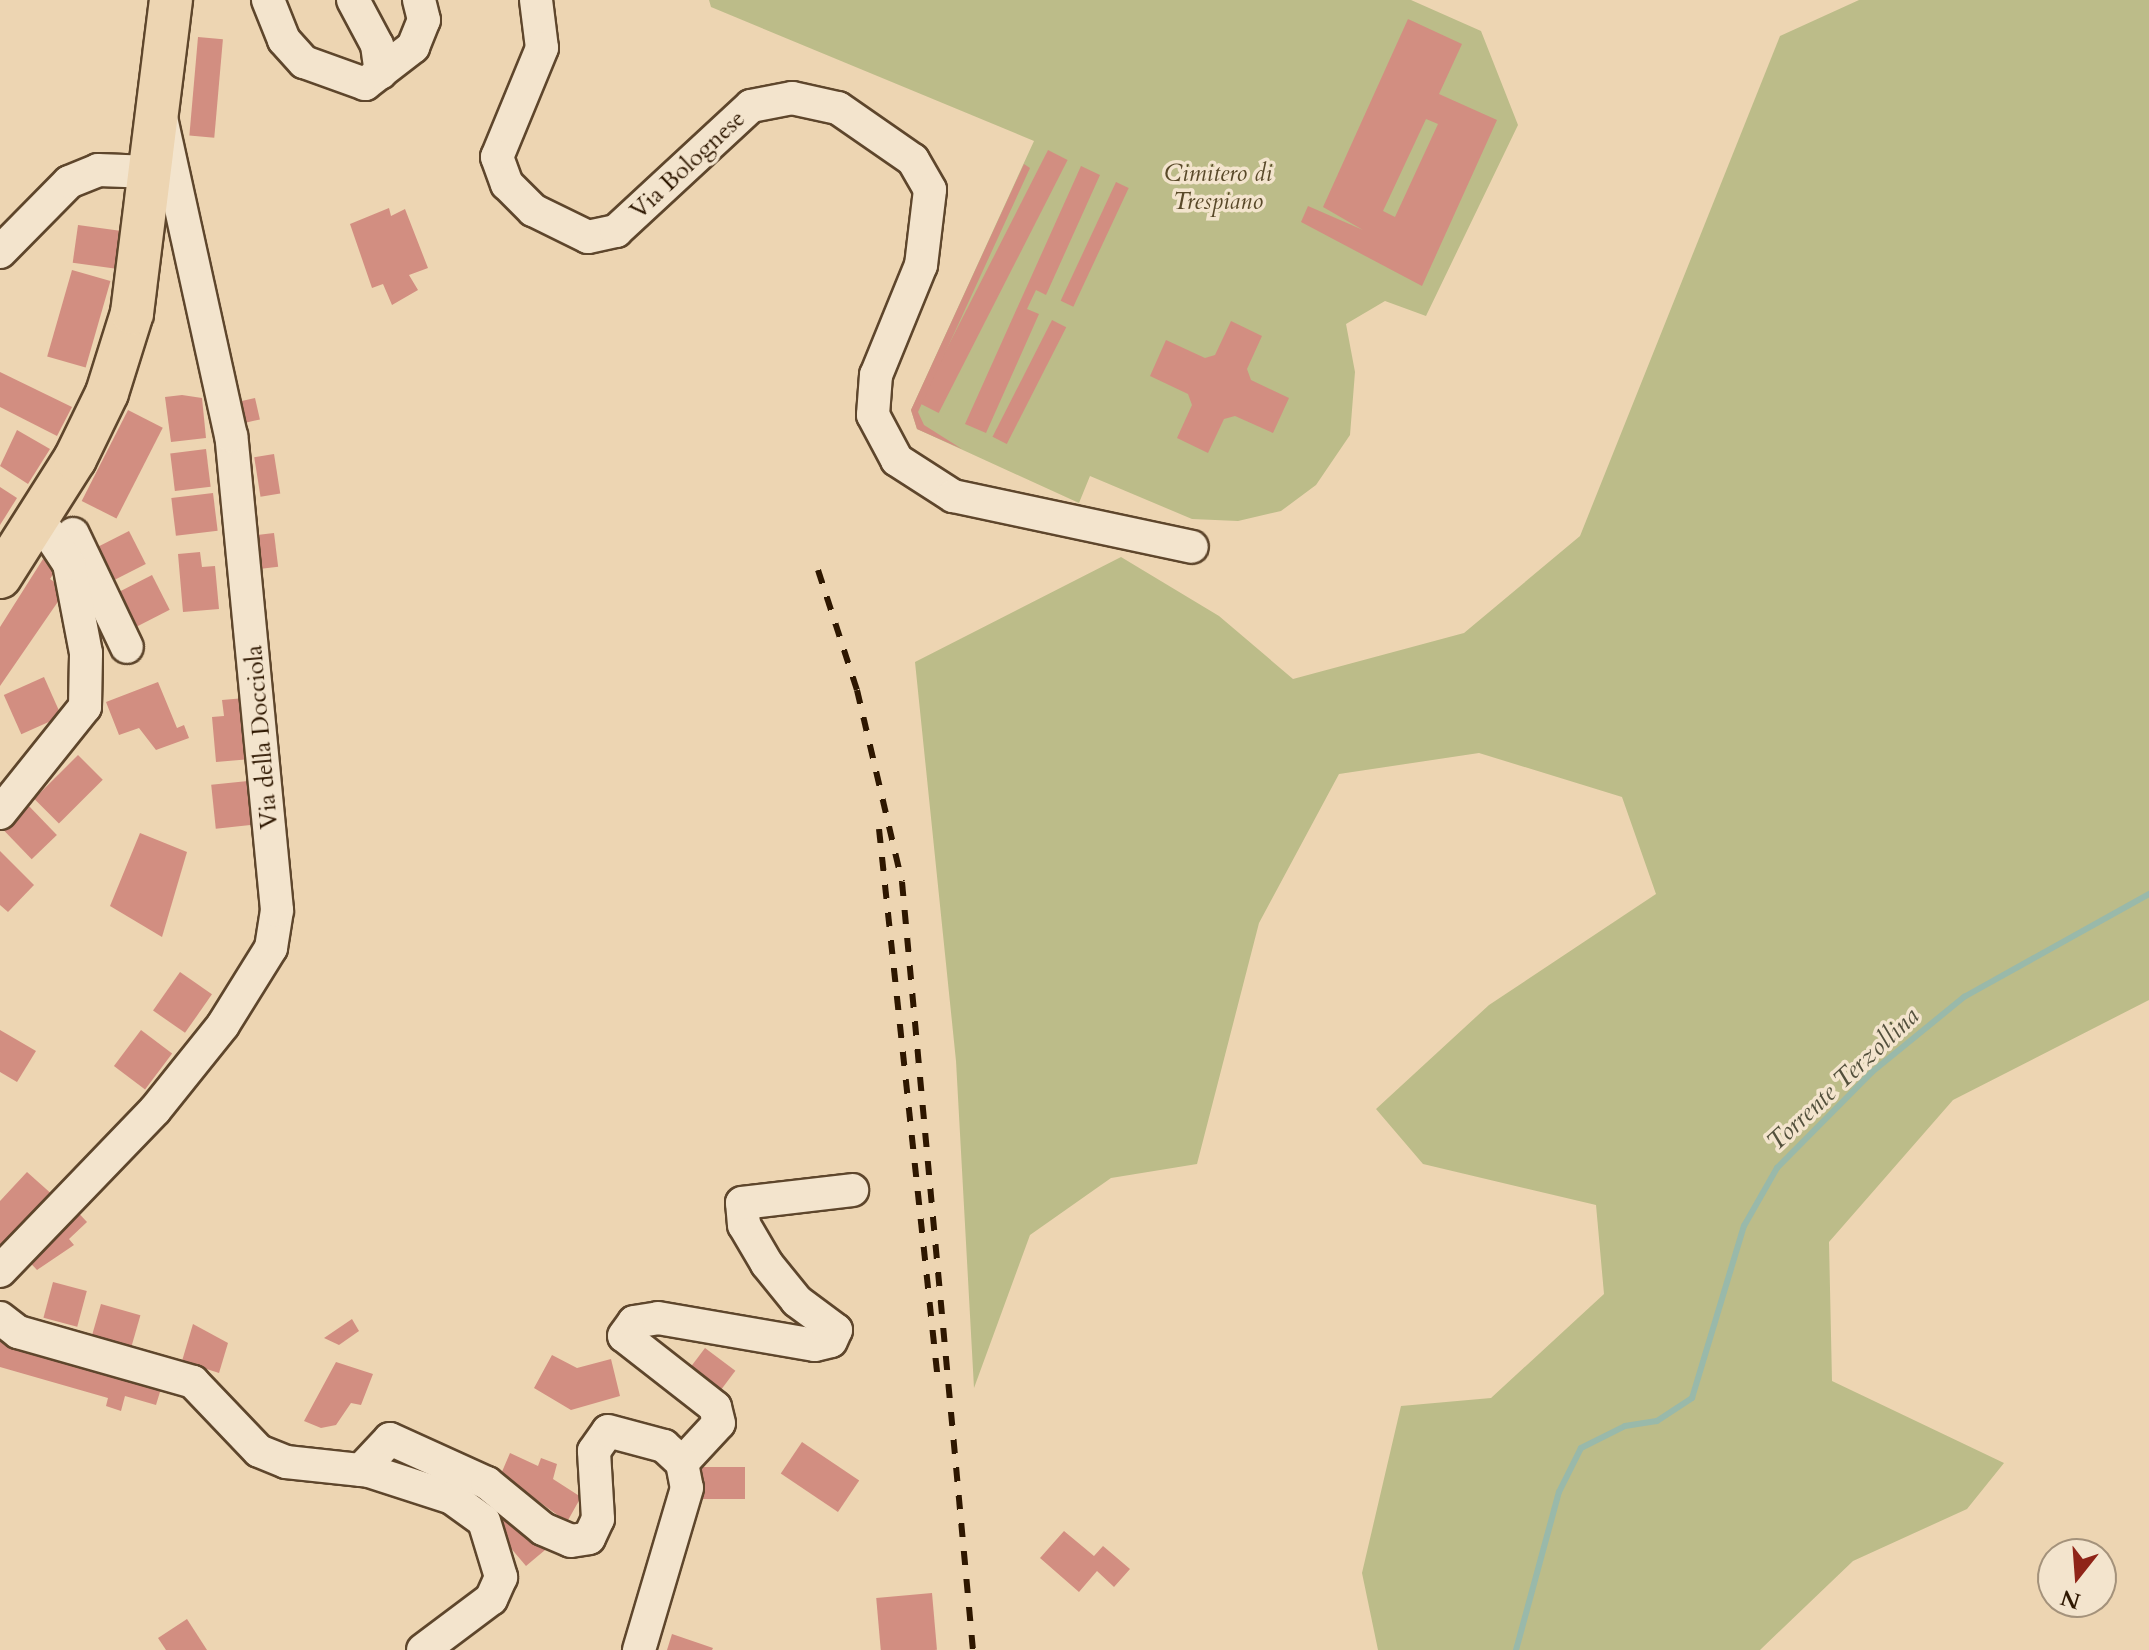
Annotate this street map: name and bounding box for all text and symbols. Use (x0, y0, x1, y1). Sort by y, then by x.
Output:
street label: Via Bolognese (625, 105, 751, 225)
park label: Cimitero di Trespiano (1164, 160, 1272, 216)
street label: Via della Docciola (240, 644, 284, 830)
water label: Torrente Terzollina (1760, 1001, 1926, 1157)
north arrow (2037, 1538, 2117, 1618)
text: N (2057, 1582, 2084, 1616)

